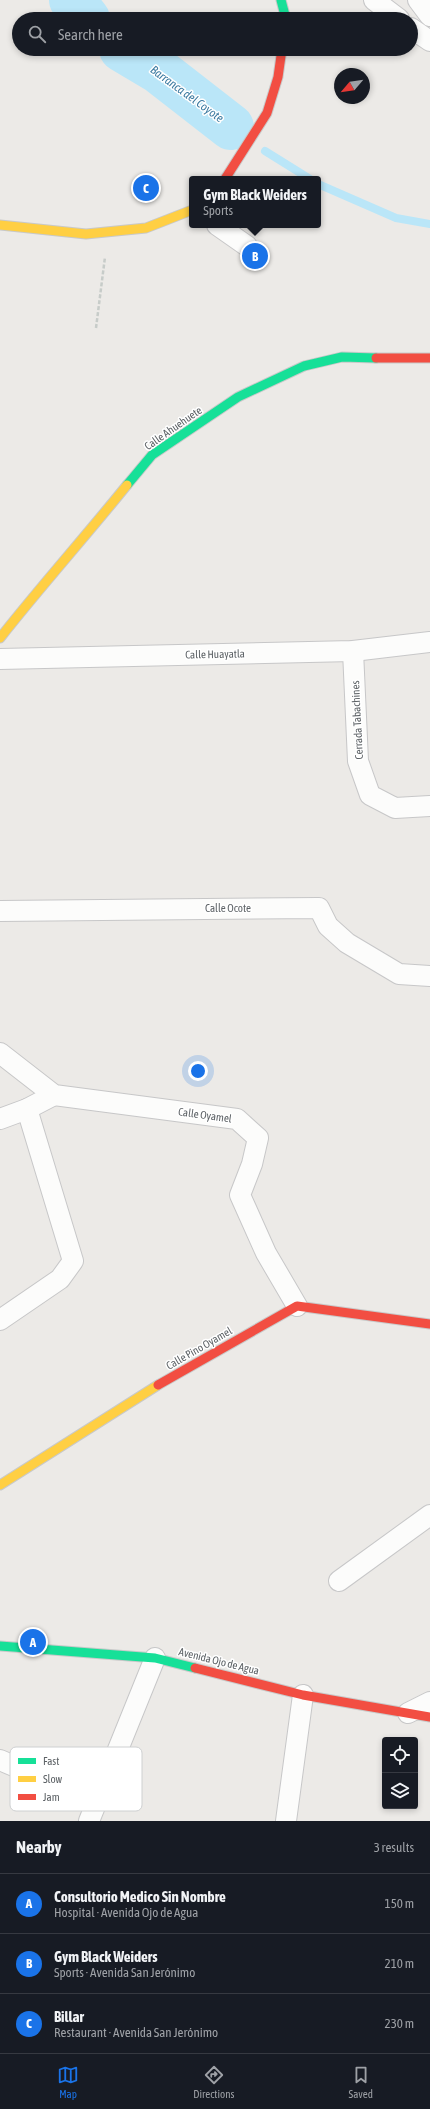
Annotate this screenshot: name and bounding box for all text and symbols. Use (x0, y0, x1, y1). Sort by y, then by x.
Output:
search box (12, 12, 418, 56)
icon: search (26, 23, 48, 45)
text: Search here (58, 26, 123, 43)
water label: Barranca del Coyote (148, 63, 227, 126)
north arrow (334, 68, 370, 104)
pin: C (133, 173, 159, 203)
popup (189, 176, 321, 228)
text: Gym Black Weiders (203, 186, 307, 203)
text: Sports (203, 203, 233, 218)
pin: B (242, 241, 268, 271)
street label: Calle Ahuehuete (142, 404, 204, 452)
street label: Calle Huayatla (185, 647, 245, 661)
street label: Cerrada Tabachines (349, 680, 365, 760)
street label: Calle Ocote (205, 902, 251, 914)
your location (188, 1061, 208, 1081)
street label: Calle Oyamel (177, 1105, 233, 1125)
street label: Calle Pino Oyamel (164, 1324, 234, 1372)
pin: A (20, 1627, 46, 1657)
street label: Avenida Ojo de Agua (178, 1645, 260, 1677)
map controls (382, 1737, 418, 1809)
button: locate (382, 1737, 418, 1773)
legend (10, 1747, 142, 1811)
text: Fast (43, 1755, 59, 1767)
text: Slow (43, 1773, 62, 1785)
button: layers (382, 1773, 418, 1809)
text: Jam (43, 1791, 60, 1803)
text: Nearby (16, 1837, 62, 1857)
text: 3 results (374, 1840, 414, 1855)
text: Consultorio Medico Sin Nombre (54, 1888, 226, 1905)
text: A (26, 1896, 32, 1911)
text: 150 m (385, 1896, 414, 1911)
text: Hospital · Avenida Ojo de Agua (54, 1905, 198, 1920)
text: Gym Black Weiders (54, 1948, 158, 1965)
text: B (26, 1956, 32, 1971)
text: 210 m (385, 1956, 414, 1971)
text: Sports · Avenida San Jerónimo (54, 1965, 195, 1980)
text: Billar (54, 2008, 84, 2025)
text: C (26, 2016, 32, 2031)
text: 230 m (385, 2016, 414, 2031)
text: Restaurant · Avenida San Jerónimo (54, 2025, 218, 2040)
tab: Map (57, 2064, 79, 2100)
tab: Directions (193, 2064, 234, 2100)
tab: Saved (349, 2064, 373, 2100)

